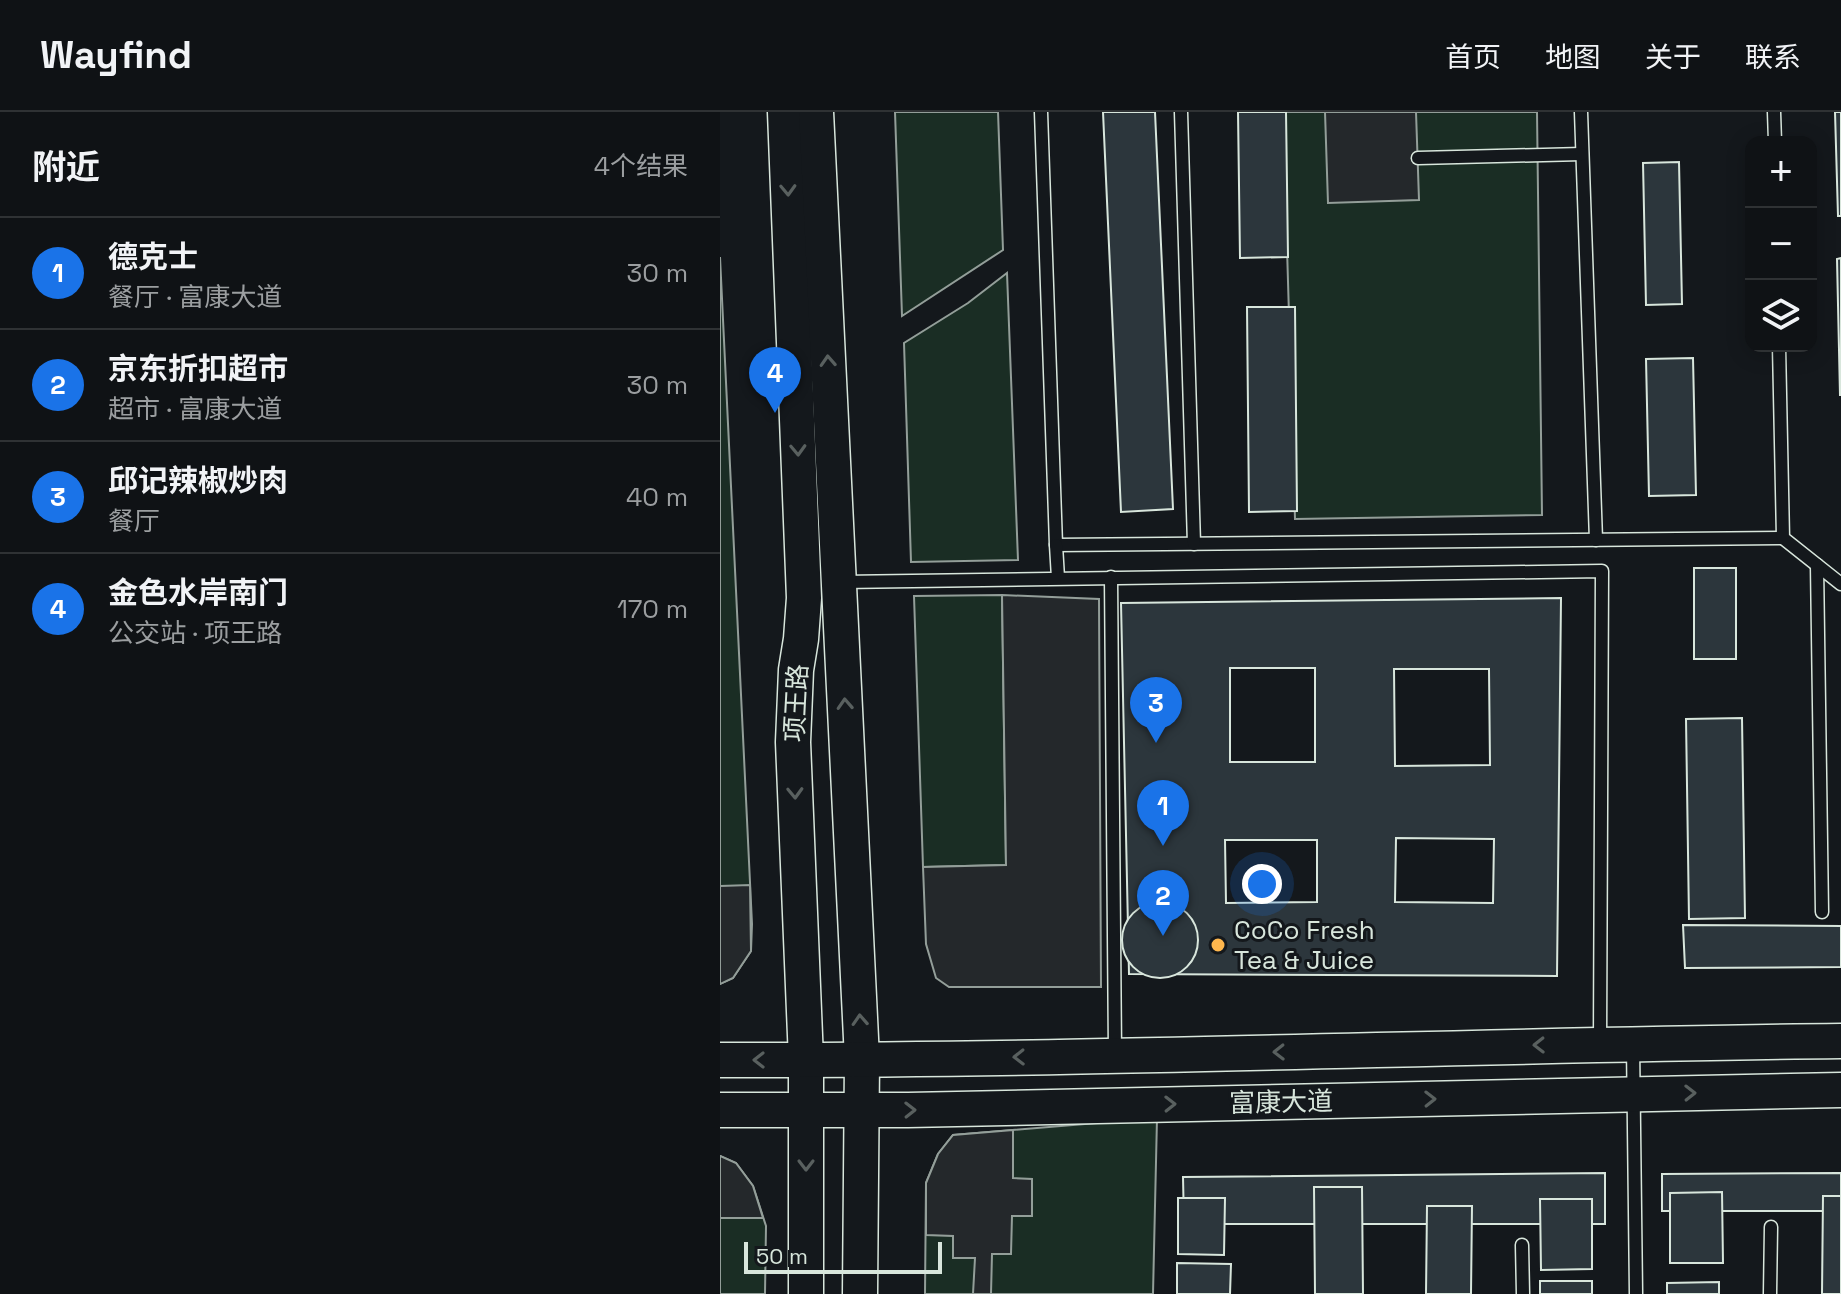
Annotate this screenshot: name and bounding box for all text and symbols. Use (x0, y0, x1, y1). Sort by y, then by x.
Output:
text: Wayfind (40, 31, 192, 79)
text: 首页 (1445, 39, 1501, 75)
text: 地图 (1545, 39, 1601, 75)
text: 关于 (1645, 39, 1701, 75)
text: 联系 (1745, 39, 1801, 75)
map controls (1745, 136, 1817, 352)
button: + (1745, 136, 1817, 208)
text: 附近 (32, 146, 100, 189)
text: 4个结果 (594, 149, 688, 183)
one-way arrow (780, 184, 797, 197)
button: − (1745, 208, 1817, 280)
text: 德克士 (108, 237, 198, 276)
text: 1 (52, 256, 64, 290)
text: 30 m (627, 256, 688, 290)
text: 餐厅 · 富康大道 (108, 280, 282, 314)
button: layers (1745, 280, 1817, 352)
pin: 4 (749, 347, 801, 413)
text: 京东折扣超市 (108, 349, 288, 388)
one-way arrow (820, 354, 837, 367)
text: 2 (50, 368, 66, 402)
text: 30 m (627, 368, 688, 402)
text: 超市 · 富康大道 (108, 392, 282, 426)
one-way arrow (789, 444, 806, 457)
text: 邱记辣椒炒肉 (108, 461, 288, 500)
text: 3 (50, 480, 66, 514)
text: 40 m (626, 480, 688, 514)
text: 餐厅 (108, 504, 160, 538)
text: 金色水岸南门 (108, 573, 288, 612)
text: 4 (50, 592, 66, 626)
text: 170 m (617, 592, 688, 626)
text: 公交站 · 项王路 (108, 616, 282, 650)
street label: 项王路 (777, 663, 815, 743)
pin: 3 (1130, 677, 1182, 743)
one-way arrow (837, 697, 854, 710)
pin: 1 (1137, 780, 1189, 846)
one-way arrow (786, 787, 803, 800)
your location (1242, 864, 1282, 904)
pin: 2 (1137, 870, 1189, 936)
place label: CoCo Fresh Tea & Juice (1234, 913, 1375, 977)
marker: CoCo Fresh Tea & Juice (1209, 936, 1227, 954)
one-way arrow (852, 1013, 869, 1026)
one-way arrow (1532, 1037, 1545, 1054)
one-way arrow (1272, 1043, 1285, 1060)
one-way arrow (1012, 1048, 1025, 1066)
one-way arrow (752, 1051, 765, 1069)
street label: 富康大道 (1229, 1084, 1333, 1120)
one-way arrow (1684, 1085, 1697, 1102)
one-way arrow (1424, 1090, 1437, 1108)
one-way arrow (1164, 1096, 1177, 1113)
one-way arrow (904, 1101, 917, 1118)
one-way arrow (797, 1159, 815, 1172)
scale bar (744, 1238, 942, 1274)
text: 50 m (756, 1242, 808, 1270)

